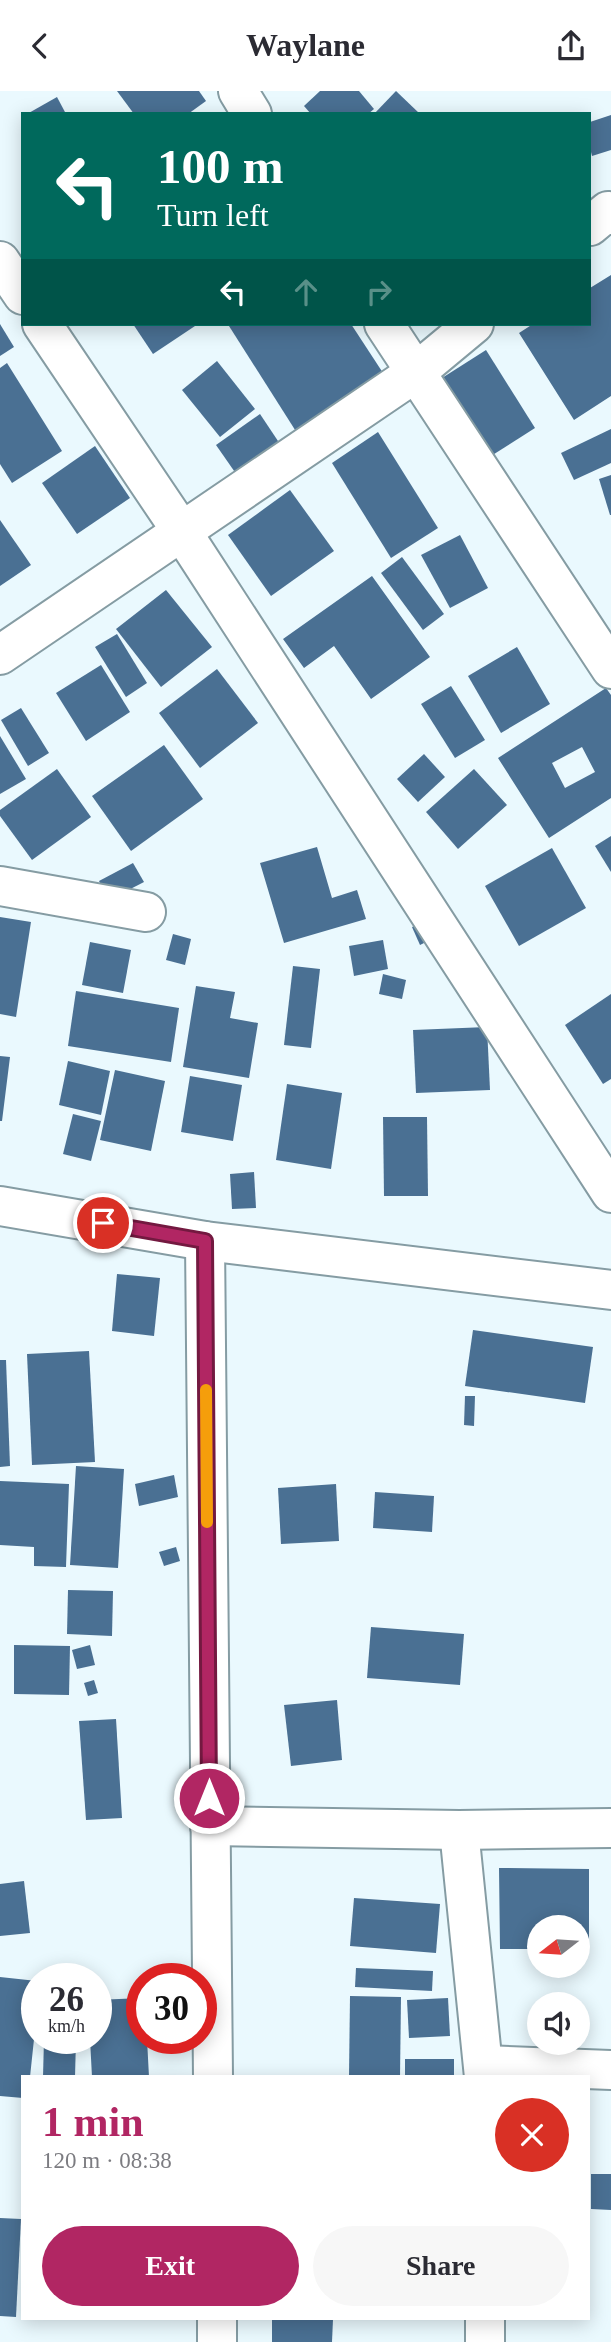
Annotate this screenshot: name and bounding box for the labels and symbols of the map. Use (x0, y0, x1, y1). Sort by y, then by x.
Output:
pin (73, 1193, 133, 1253)
position arrow (172, 1761, 246, 1835)
north arrow (527, 1915, 590, 1977)
speed limit sign: 30 (126, 1963, 217, 2054)

